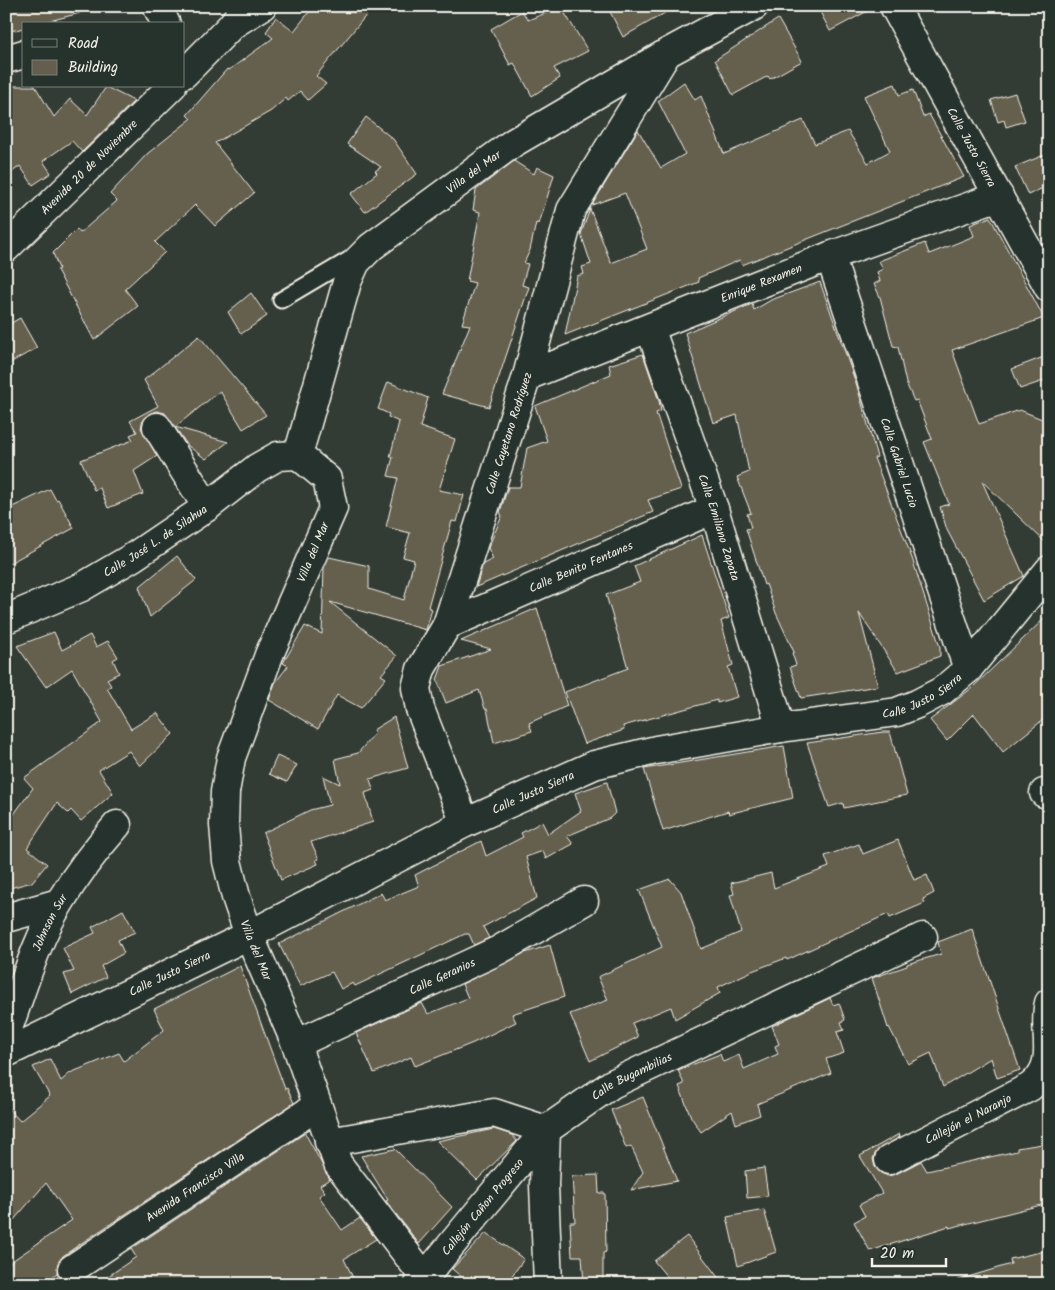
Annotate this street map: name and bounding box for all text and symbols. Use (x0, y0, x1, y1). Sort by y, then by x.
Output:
legend (22, 22, 185, 88)
text: Road (68, 32, 99, 56)
text: Building (68, 56, 118, 80)
street label: Calle Justo Sierra (941, 104, 1001, 191)
street label: Avenida 20 de Noviembre (36, 115, 143, 219)
street label: Villa del Mar (442, 145, 506, 199)
street label: Enrique Rexamen (718, 259, 805, 308)
street label: Calle Cayetano Rodríguez (481, 370, 538, 497)
street label: Calle Gabriel Lucio (875, 415, 923, 511)
street label: Calle Emiliano Zapata (692, 471, 745, 584)
street label: Calle José L. de Silahua (100, 500, 212, 583)
street label: Villa del Mar (292, 518, 335, 585)
street label: Calle Benito Fentanes (526, 536, 636, 598)
street label: Calle Justo Sierra (881, 668, 967, 724)
street label: Calle Justo Sierra (489, 766, 578, 820)
street label: Johnson Sur (28, 890, 73, 954)
street label: Villa del Mar (235, 918, 277, 985)
street label: Calle Justo Sierra (126, 946, 214, 1002)
street label: Calle Geranios (406, 953, 479, 1000)
street label: Calle Bugambilias (587, 1048, 675, 1106)
street label: Callejón el Naranjo (922, 1089, 1015, 1150)
street label: Avenida Francisco Villa (142, 1147, 249, 1227)
street label: Callejón Cañon Progreso (437, 1154, 529, 1260)
scale bar (872, 1235, 946, 1267)
text: 20 m (880, 1242, 914, 1266)

